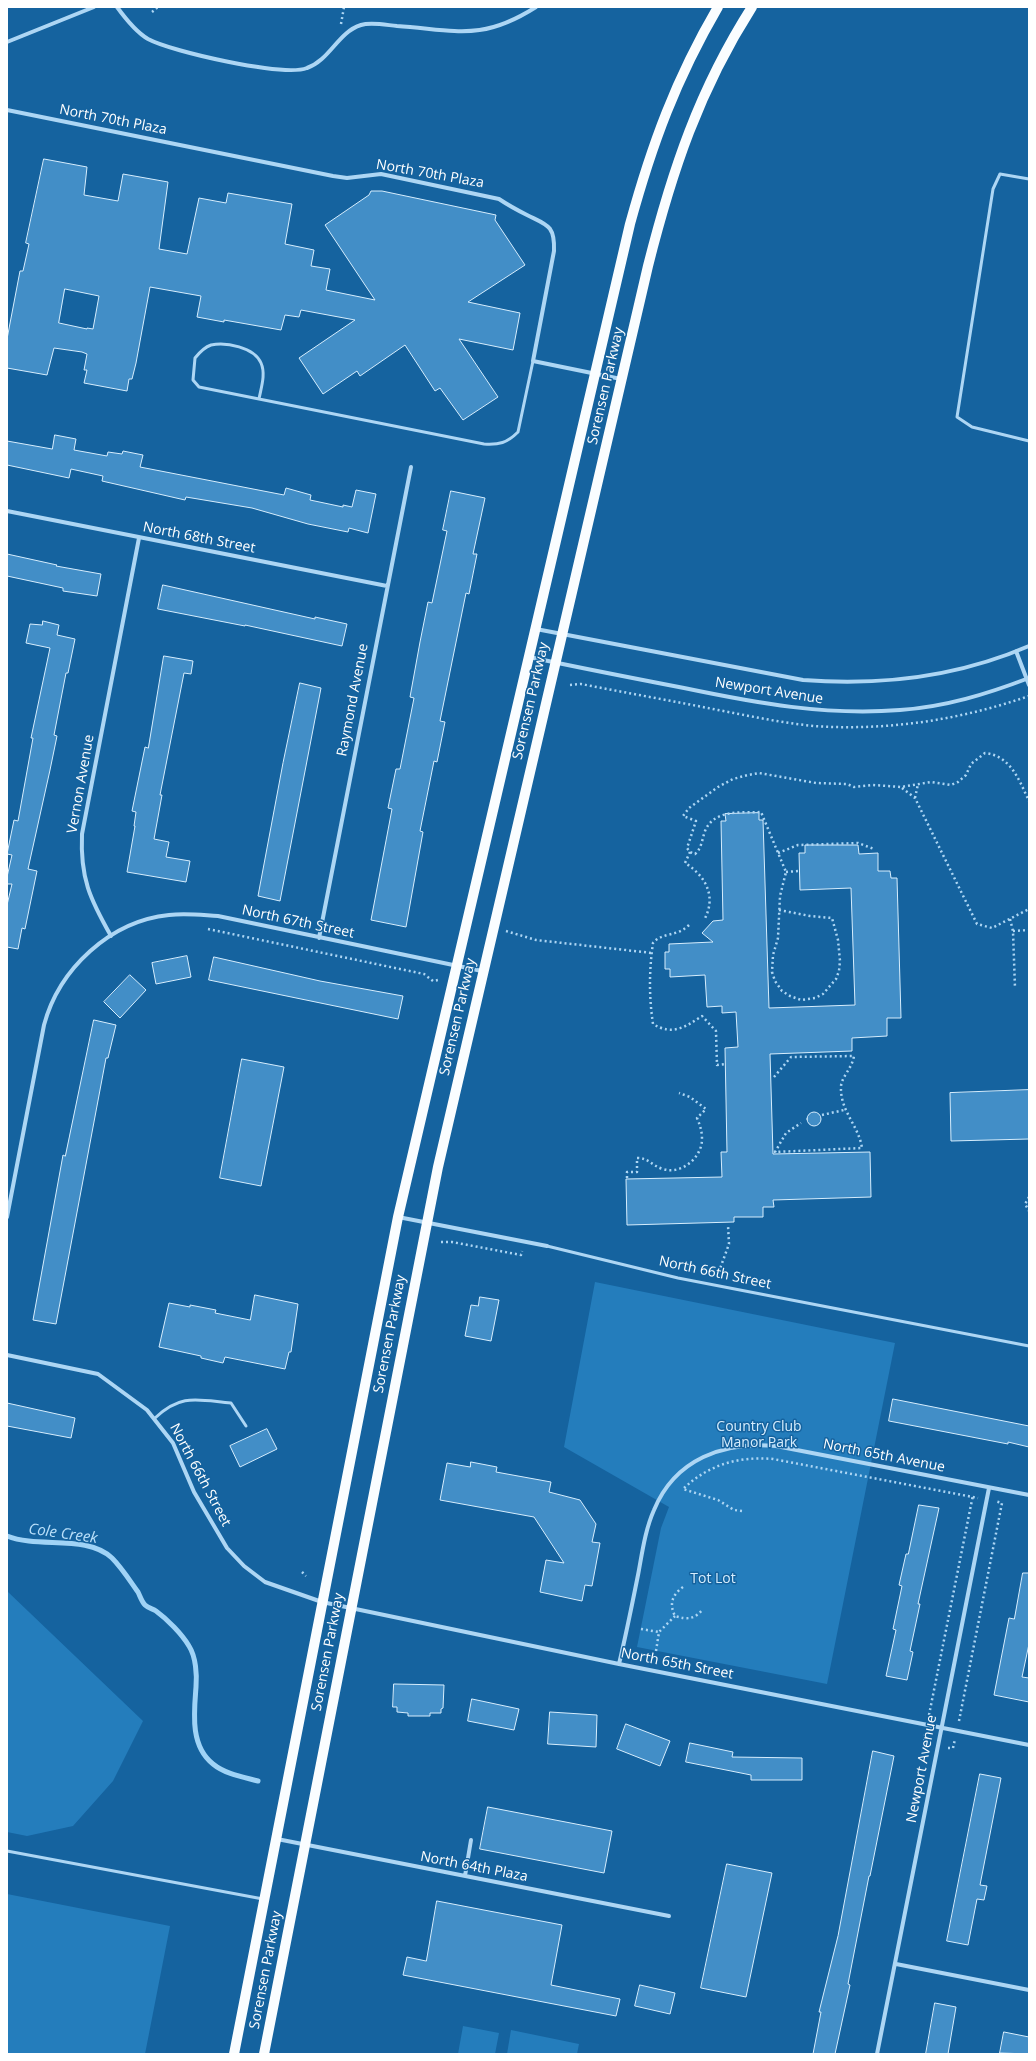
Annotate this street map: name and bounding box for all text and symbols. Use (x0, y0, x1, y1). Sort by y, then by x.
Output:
street label: North 70th Plaza (58, 101, 168, 139)
street label: North 70th Plaza (375, 156, 485, 192)
street label: Sorensen Parkway (584, 326, 628, 446)
street label: North 68th Street (141, 519, 257, 557)
street label: Sorensen Parkway (509, 641, 553, 761)
street label: Raymond Avenue (334, 642, 372, 758)
street label: Newport Avenue (714, 674, 824, 708)
street label: Vernon Avenue (64, 733, 98, 835)
street label: North 67th Street (240, 902, 356, 942)
street label: Sorensen Parkway (436, 957, 480, 1077)
street label: North 66th Street (657, 1253, 773, 1293)
street label: Sorensen Parkway (370, 1274, 410, 1394)
park label: Country Club Manor Park (716, 1419, 802, 1452)
street label: North 66th Street (166, 1421, 234, 1529)
street label: North 65th Avenue (822, 1436, 946, 1476)
water label: Cole Creek (27, 1520, 99, 1548)
park label: Tot Lot (690, 1571, 736, 1587)
street label: Sorensen Parkway (308, 1592, 348, 1712)
street label: North 65th Street (619, 1645, 735, 1683)
street label: Newport Avenue (903, 1714, 941, 1824)
street label: North 64th Plaza (419, 1848, 529, 1886)
street label: Sorensen Parkway (246, 1910, 286, 2030)

